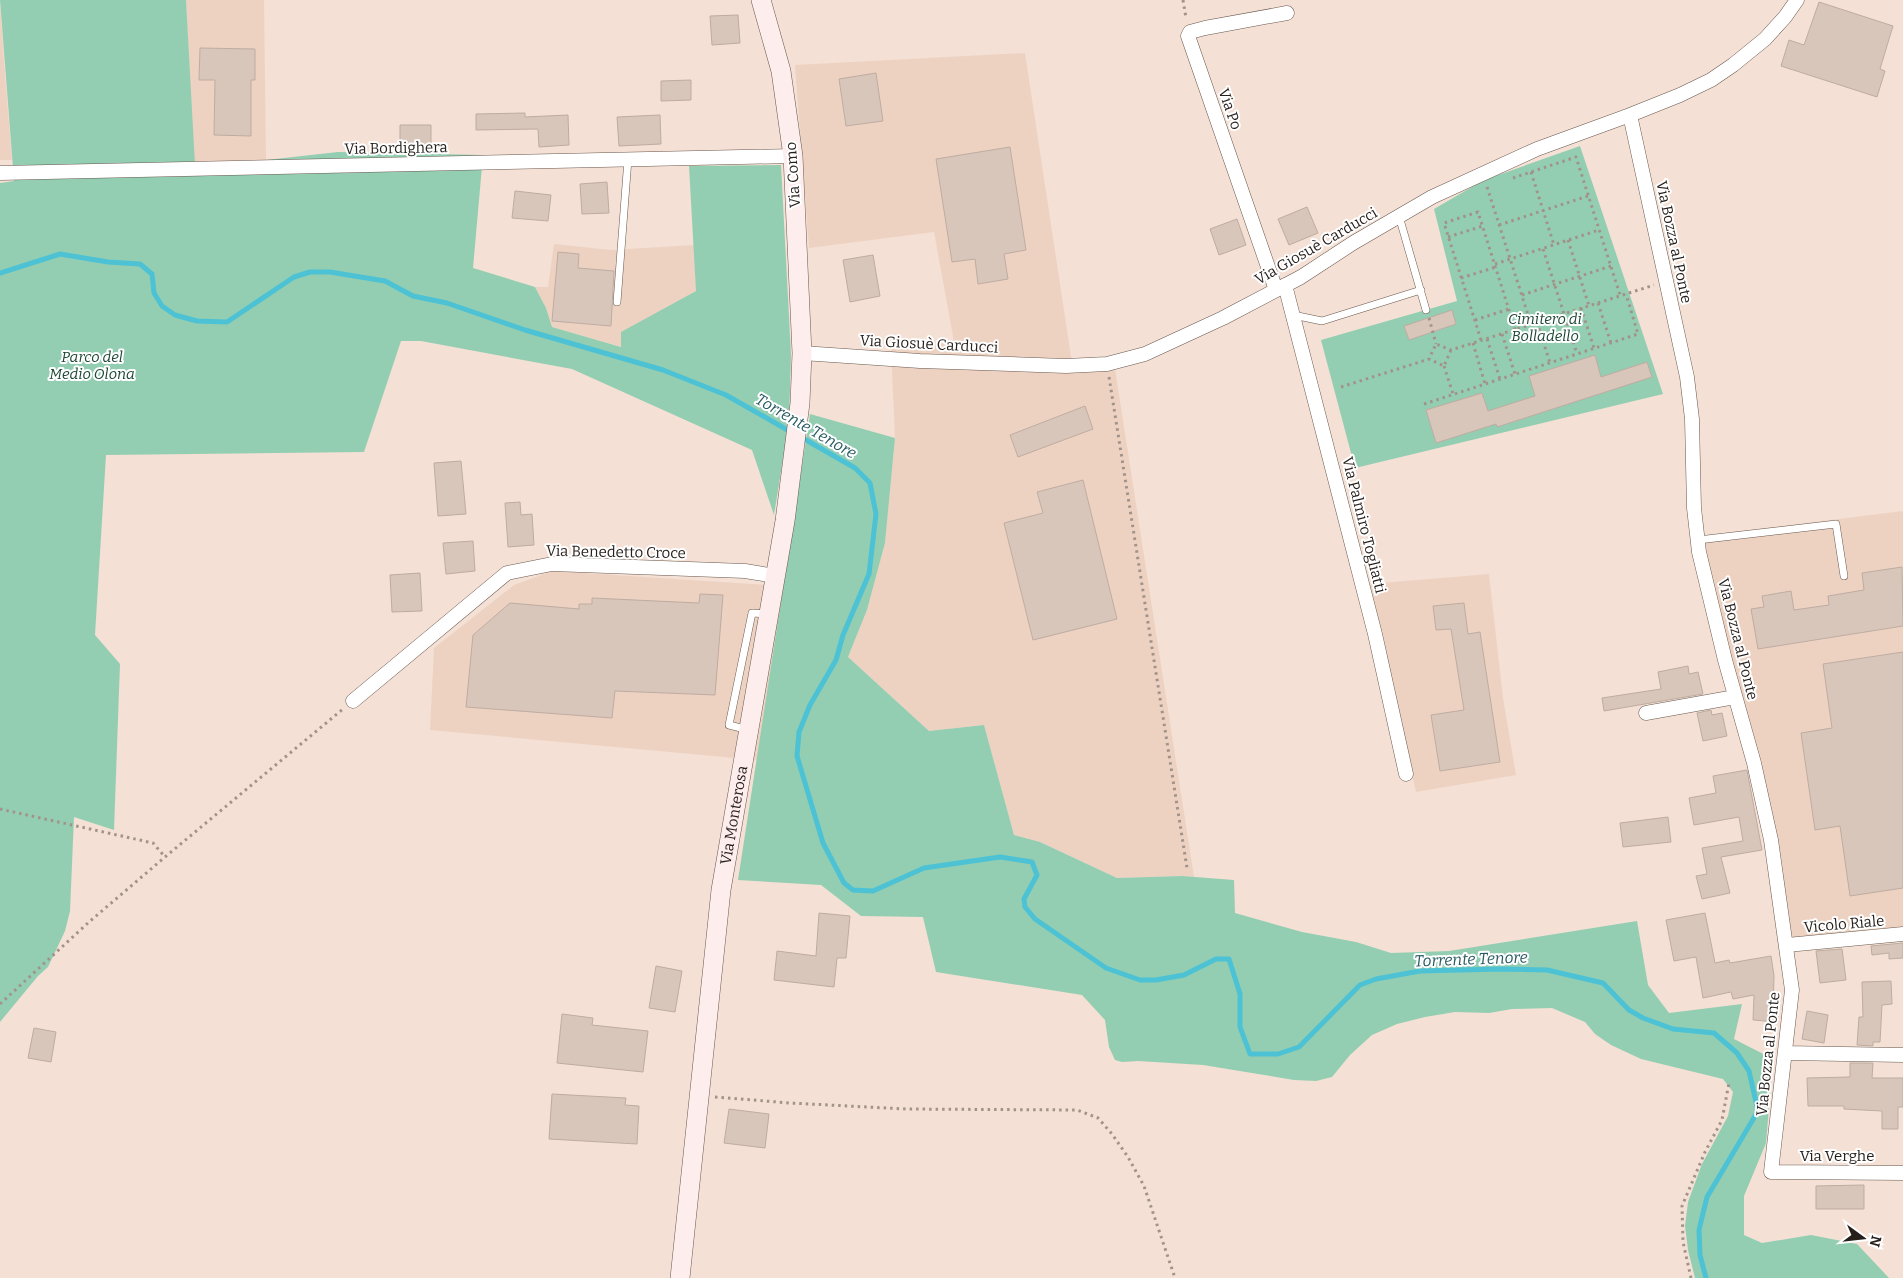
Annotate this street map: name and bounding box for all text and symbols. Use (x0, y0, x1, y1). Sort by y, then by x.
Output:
street label: Via Po (1215, 86, 1245, 132)
street label: Via Bordighera (344, 138, 448, 158)
street label: Via Como (782, 141, 804, 209)
street label: Via Bozza al Ponte (1652, 179, 1696, 305)
street label: Via Giosuè Carducci (1252, 203, 1381, 288)
park label: Cimitero di Bolladello (1508, 310, 1582, 345)
street label: Via Giosuè Carducci (859, 331, 999, 357)
park label: Parco del Medio Olona (49, 348, 135, 383)
water label: Torrente Tenore (752, 389, 860, 463)
street label: Via Palmiro Togliatti (1338, 455, 1390, 596)
street label: Via Benedetto Croce (546, 542, 686, 562)
street label: Via Bozza al Ponte (1714, 576, 1762, 702)
street label: Via Monterosa (717, 764, 751, 866)
street label: Vicolo Riale (1803, 912, 1885, 936)
water label: Torrente Tenore (1414, 948, 1528, 970)
street label: Via Bozza al Ponte (1753, 991, 1783, 1117)
street label: Via Verghe (1800, 1147, 1874, 1165)
north arrow (1838, 1213, 1888, 1263)
text: N (1865, 1234, 1885, 1249)

